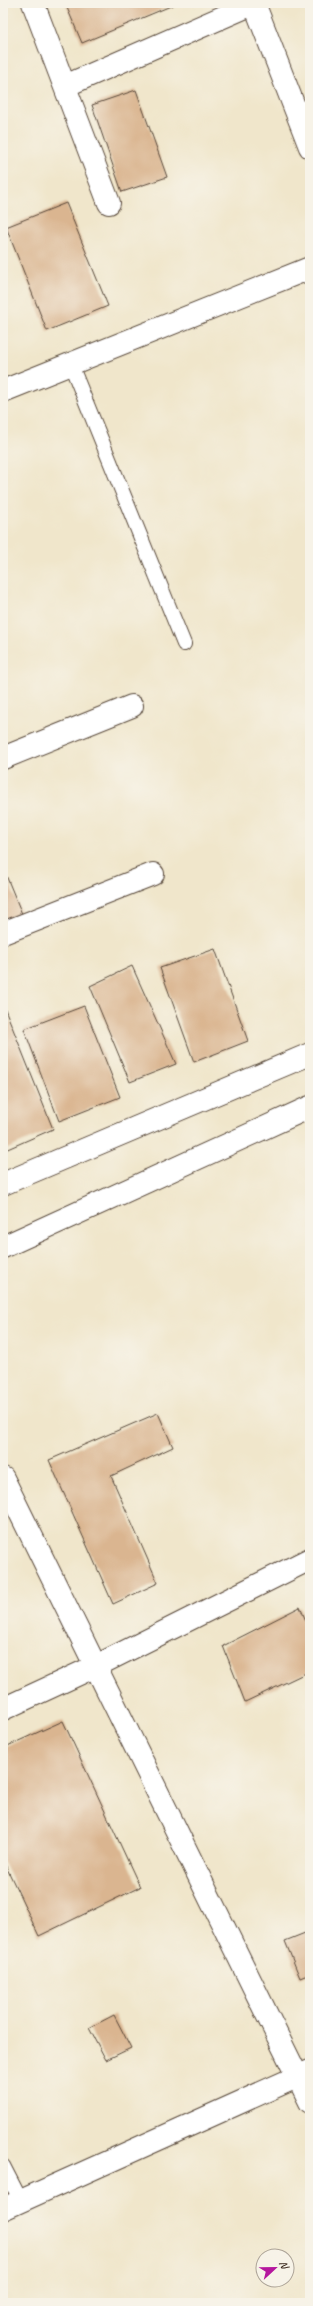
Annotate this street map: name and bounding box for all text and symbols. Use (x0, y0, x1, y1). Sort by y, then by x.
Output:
north arrow (255, 2248, 295, 2288)
text: N (277, 2258, 293, 2272)

